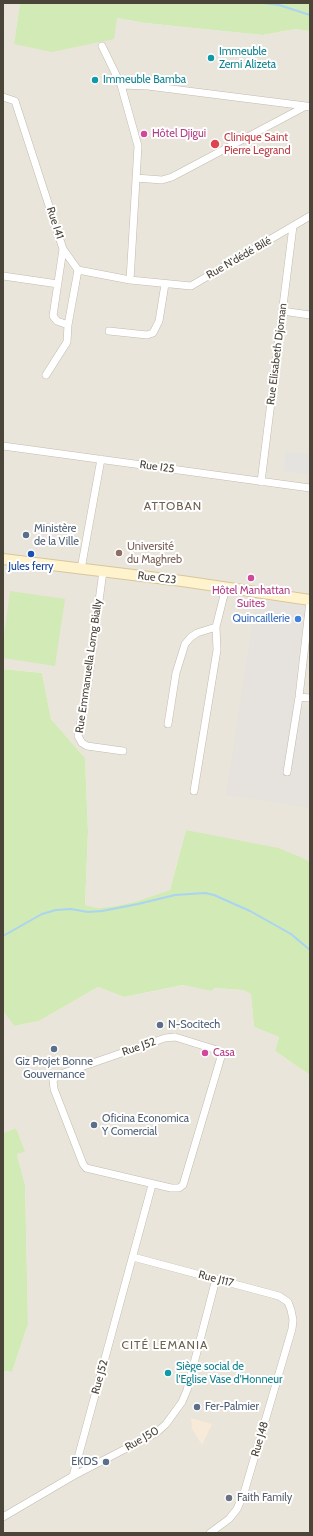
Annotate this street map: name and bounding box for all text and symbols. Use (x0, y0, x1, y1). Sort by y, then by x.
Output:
place label: Immeuble Zerni Alizeta (219, 45, 276, 71)
marker: Immeuble Zerni Alizeta (206, 53, 216, 63)
place label: Immeuble Bamba (103, 73, 186, 87)
marker: Immeuble Bamba (90, 75, 100, 85)
place label: Hôtel Djigui (152, 127, 206, 141)
marker: Hôtel Djigui (139, 129, 149, 139)
place label: Clinique Saint Pierre Legrand (224, 131, 291, 157)
marker: Clinique Saint Pierre Legrand (209, 138, 221, 150)
street label: Rue I41 (44, 205, 66, 241)
street label: Rue N'dédé Bilé (204, 234, 274, 282)
street label: Rue Elisabeth Djoman (264, 302, 290, 406)
street label: Rue I25 (139, 458, 175, 476)
district label: ATTOBAN (144, 499, 202, 513)
place label: Ministère de la Ville (34, 522, 79, 548)
marker: Ministère de la Ville (21, 530, 31, 540)
place label: Université du Maghreb (127, 540, 182, 566)
marker: Université du Maghreb (114, 548, 124, 558)
marker: Jules ferry (26, 549, 36, 559)
place label: Jules ferry (8, 560, 54, 574)
street label: Rue C23 (137, 569, 177, 587)
marker: Hôtel Manhattan Suites (246, 573, 256, 583)
place label: Hôtel Manhattan Suites (212, 584, 290, 610)
street label: Rue Emmanuella Lorng Bially (73, 598, 105, 734)
place label: Quincaillerie (233, 612, 290, 626)
marker: Quincaillerie (293, 614, 303, 624)
place label: N-Socitech (168, 1018, 220, 1032)
marker: N-Socitech (155, 1020, 165, 1030)
street label: Rue J52 (120, 1035, 158, 1059)
marker: Giz Projet Bonne Gouvernance (49, 1044, 59, 1054)
place label: Casa (213, 1046, 235, 1060)
marker: Casa (200, 1048, 210, 1058)
place label: Giz Projet Bonne Gouvernance (15, 1055, 93, 1081)
place label: Oficina Economica Y Comercial (102, 1112, 189, 1138)
marker: Oficina Economica Y Comercial (89, 1120, 99, 1130)
street label: Rue J117 (197, 1268, 235, 1290)
district label: CITÉ LEMANIA (122, 1338, 208, 1352)
street label: Rue J52 (89, 1358, 111, 1396)
place label: Siège social de l'Eglise Vase d'Honneur (176, 1360, 282, 1386)
marker: Siège social de l'Eglise Vase d'Honneur (163, 1368, 173, 1378)
place label: Fer-Palmier (205, 1400, 259, 1414)
marker: Fer-Palmier (192, 1402, 202, 1412)
street label: Rue J48 (249, 1420, 271, 1458)
street label: Rue J50 (123, 1424, 161, 1454)
place label: EKDS (71, 1455, 98, 1469)
marker: EKDS (101, 1457, 111, 1467)
place label: Faith Family (237, 1491, 292, 1505)
marker: Faith Family (224, 1493, 234, 1503)

